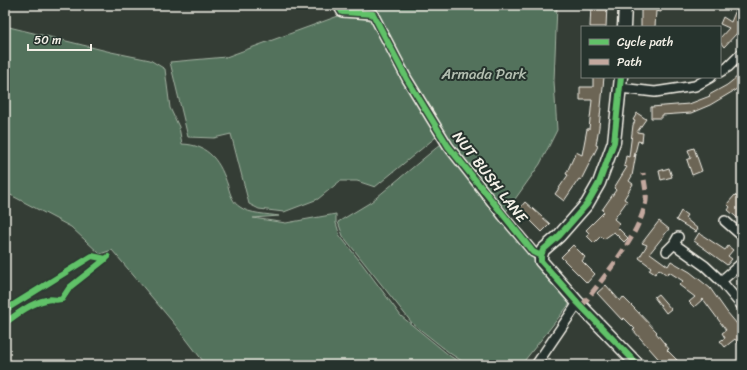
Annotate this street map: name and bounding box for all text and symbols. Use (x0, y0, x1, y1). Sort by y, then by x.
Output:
scale bar (28, 26, 91, 52)
legend (581, 26, 721, 78)
text: 50 m (34, 29, 61, 51)
text: Cycle path (617, 31, 673, 53)
text: Path (617, 51, 642, 73)
park label: Armada Park (440, 61, 527, 87)
street label: NUT BUSH LANE (446, 125, 535, 230)

